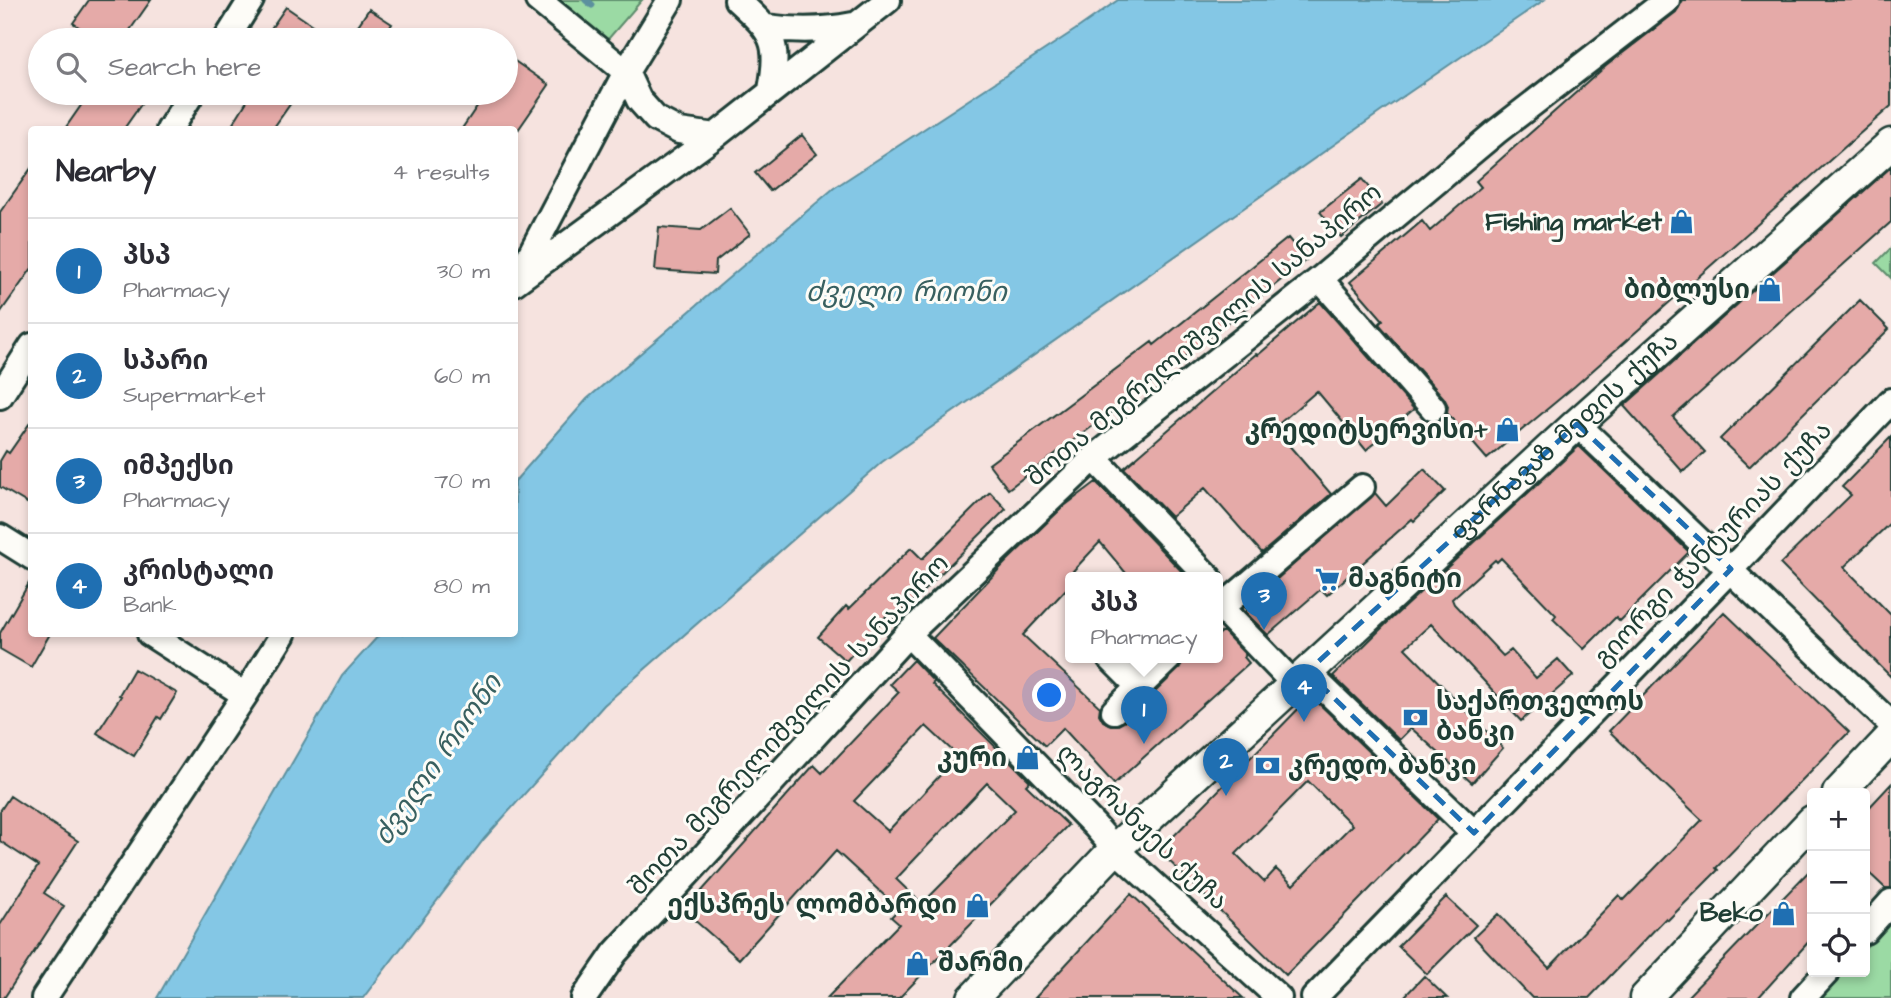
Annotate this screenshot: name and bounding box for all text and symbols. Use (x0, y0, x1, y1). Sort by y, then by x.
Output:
search box (28, 28, 518, 105)
icon: search (52, 48, 90, 86)
text: Search here (108, 49, 261, 85)
text: Nearby (56, 151, 156, 193)
text: 4 results (392, 156, 490, 188)
street label: შოთა მეგრელიშვილის სანაპირო (1018, 175, 1390, 495)
place label: Fishing market (1485, 204, 1662, 243)
shop icon: Fishing market (1668, 208, 1696, 236)
text: პსპ (123, 238, 171, 274)
text: 1 (78, 255, 80, 287)
text: 30 m (437, 255, 490, 287)
place label: ბიბლუსი (1624, 272, 1750, 308)
water label: ძველი რიონი (806, 273, 1008, 312)
text: Pharmacy (123, 274, 230, 306)
shop icon: ბიბლუსი (1756, 276, 1784, 304)
street label: ფარნავაზ მეფის ქუჩა (1443, 324, 1686, 549)
text: სპარი (123, 343, 208, 379)
text: 2 (72, 360, 86, 392)
text: 60 m (434, 360, 490, 392)
text: Supermarket (123, 379, 266, 411)
place label: კრედიტსერვისი+ (1245, 412, 1488, 448)
street label: გიორგი ჭანტურიას ქუჩა (1586, 413, 1840, 675)
shop icon: კრედიტსერვისი+ (1494, 416, 1522, 444)
text: იმპექსი (123, 448, 234, 484)
text: 3 (73, 465, 85, 497)
text: 70 m (434, 465, 490, 497)
text: Pharmacy (123, 484, 230, 516)
street label: შოთა მეგრელიშვილის სანაპირო (621, 546, 957, 904)
text: კრისტალი (123, 553, 274, 589)
place label: მაგნიტი (1348, 561, 1462, 597)
supermarket icon: მაგნიტი (1314, 565, 1342, 593)
text: 4 (71, 570, 87, 602)
text: 80 m (433, 570, 490, 602)
popup (1065, 572, 1223, 663)
pin: 3 (1241, 572, 1287, 630)
text: პსპ (1090, 585, 1138, 621)
text: Bank (123, 589, 177, 621)
text: Pharmacy (1090, 621, 1198, 653)
pin: 4 (1281, 664, 1327, 722)
water label: ძველი რიონი (364, 665, 513, 853)
your location (1032, 678, 1066, 712)
place label: საქართველოს ბანკი (1436, 684, 1644, 750)
pin: 1 (1121, 686, 1167, 744)
bank icon: საქართველოს ბანკი (1402, 703, 1430, 731)
street label: ლაგრანჟეს ქუჩა (1048, 736, 1236, 918)
pin: 2 (1203, 738, 1249, 796)
place label: კური (937, 740, 1007, 776)
shop icon: კური (1013, 744, 1041, 772)
place label: კრედო ბანკი (1288, 748, 1476, 784)
bank icon: კრედო ბანკი (1254, 752, 1282, 780)
map controls (1807, 788, 1870, 977)
button: + (1807, 788, 1870, 851)
button: − (1807, 851, 1870, 914)
place label: ექსპრეს ლომბარდი (667, 887, 957, 923)
shop icon: ექსპრეს ლომბარდი (963, 891, 991, 919)
place label: Beko (1700, 895, 1763, 931)
shop icon: Beko (1769, 899, 1797, 927)
button: locate (1807, 914, 1870, 977)
place label: შარმი (938, 945, 1024, 981)
shop icon: შარმი (904, 949, 932, 977)

